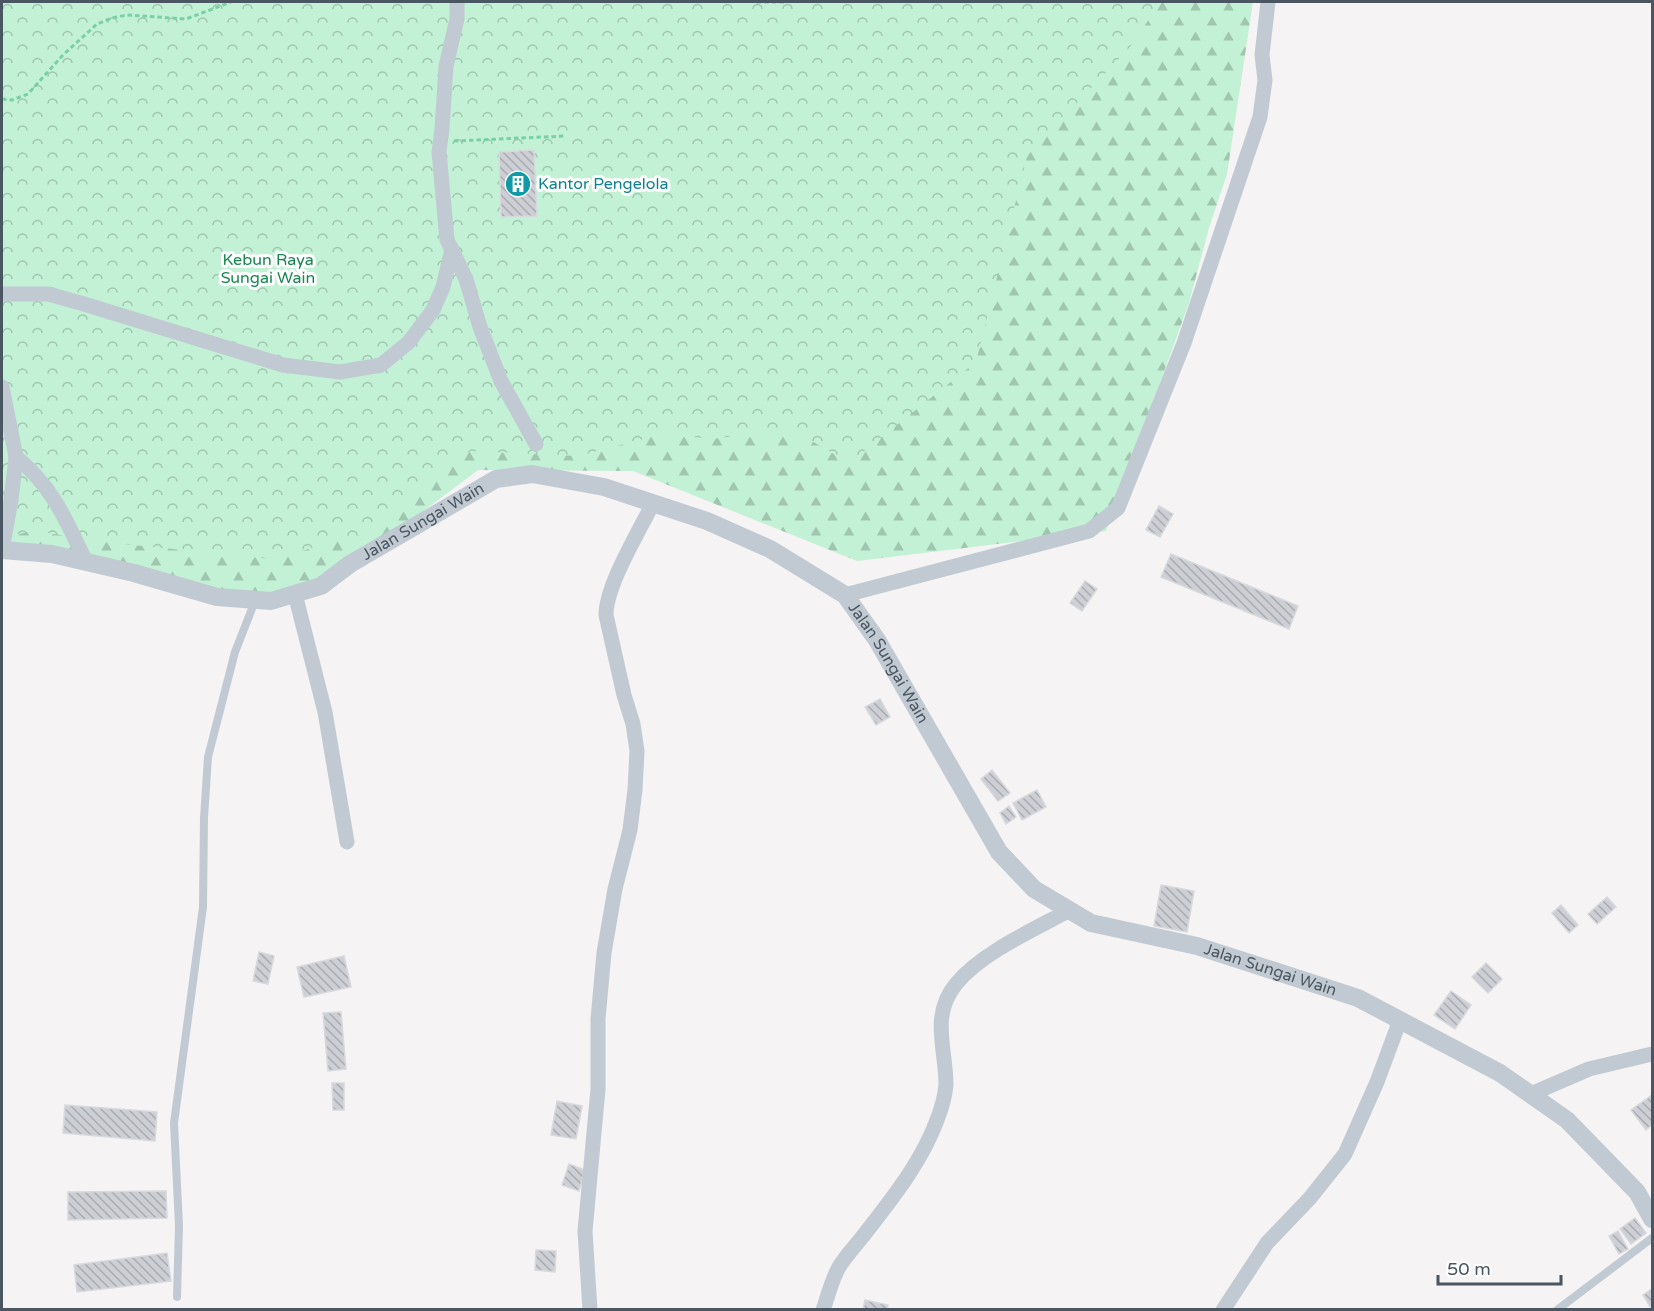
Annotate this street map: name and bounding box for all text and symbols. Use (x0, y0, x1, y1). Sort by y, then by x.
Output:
building icon: Kantor Pengelola (503, 169, 533, 199)
place label: Kantor Pengelola (538, 174, 668, 194)
park label: Kebun Raya Sungai Wain (221, 250, 315, 288)
street label: Jalan Sungai Wain (358, 478, 488, 565)
street label: Jalan Sungai Wain (844, 599, 933, 727)
street label: Jalan Sungai Wain (1202, 939, 1339, 1000)
scale bar (1438, 1248, 1561, 1286)
text: 50 m (1447, 1258, 1491, 1280)

